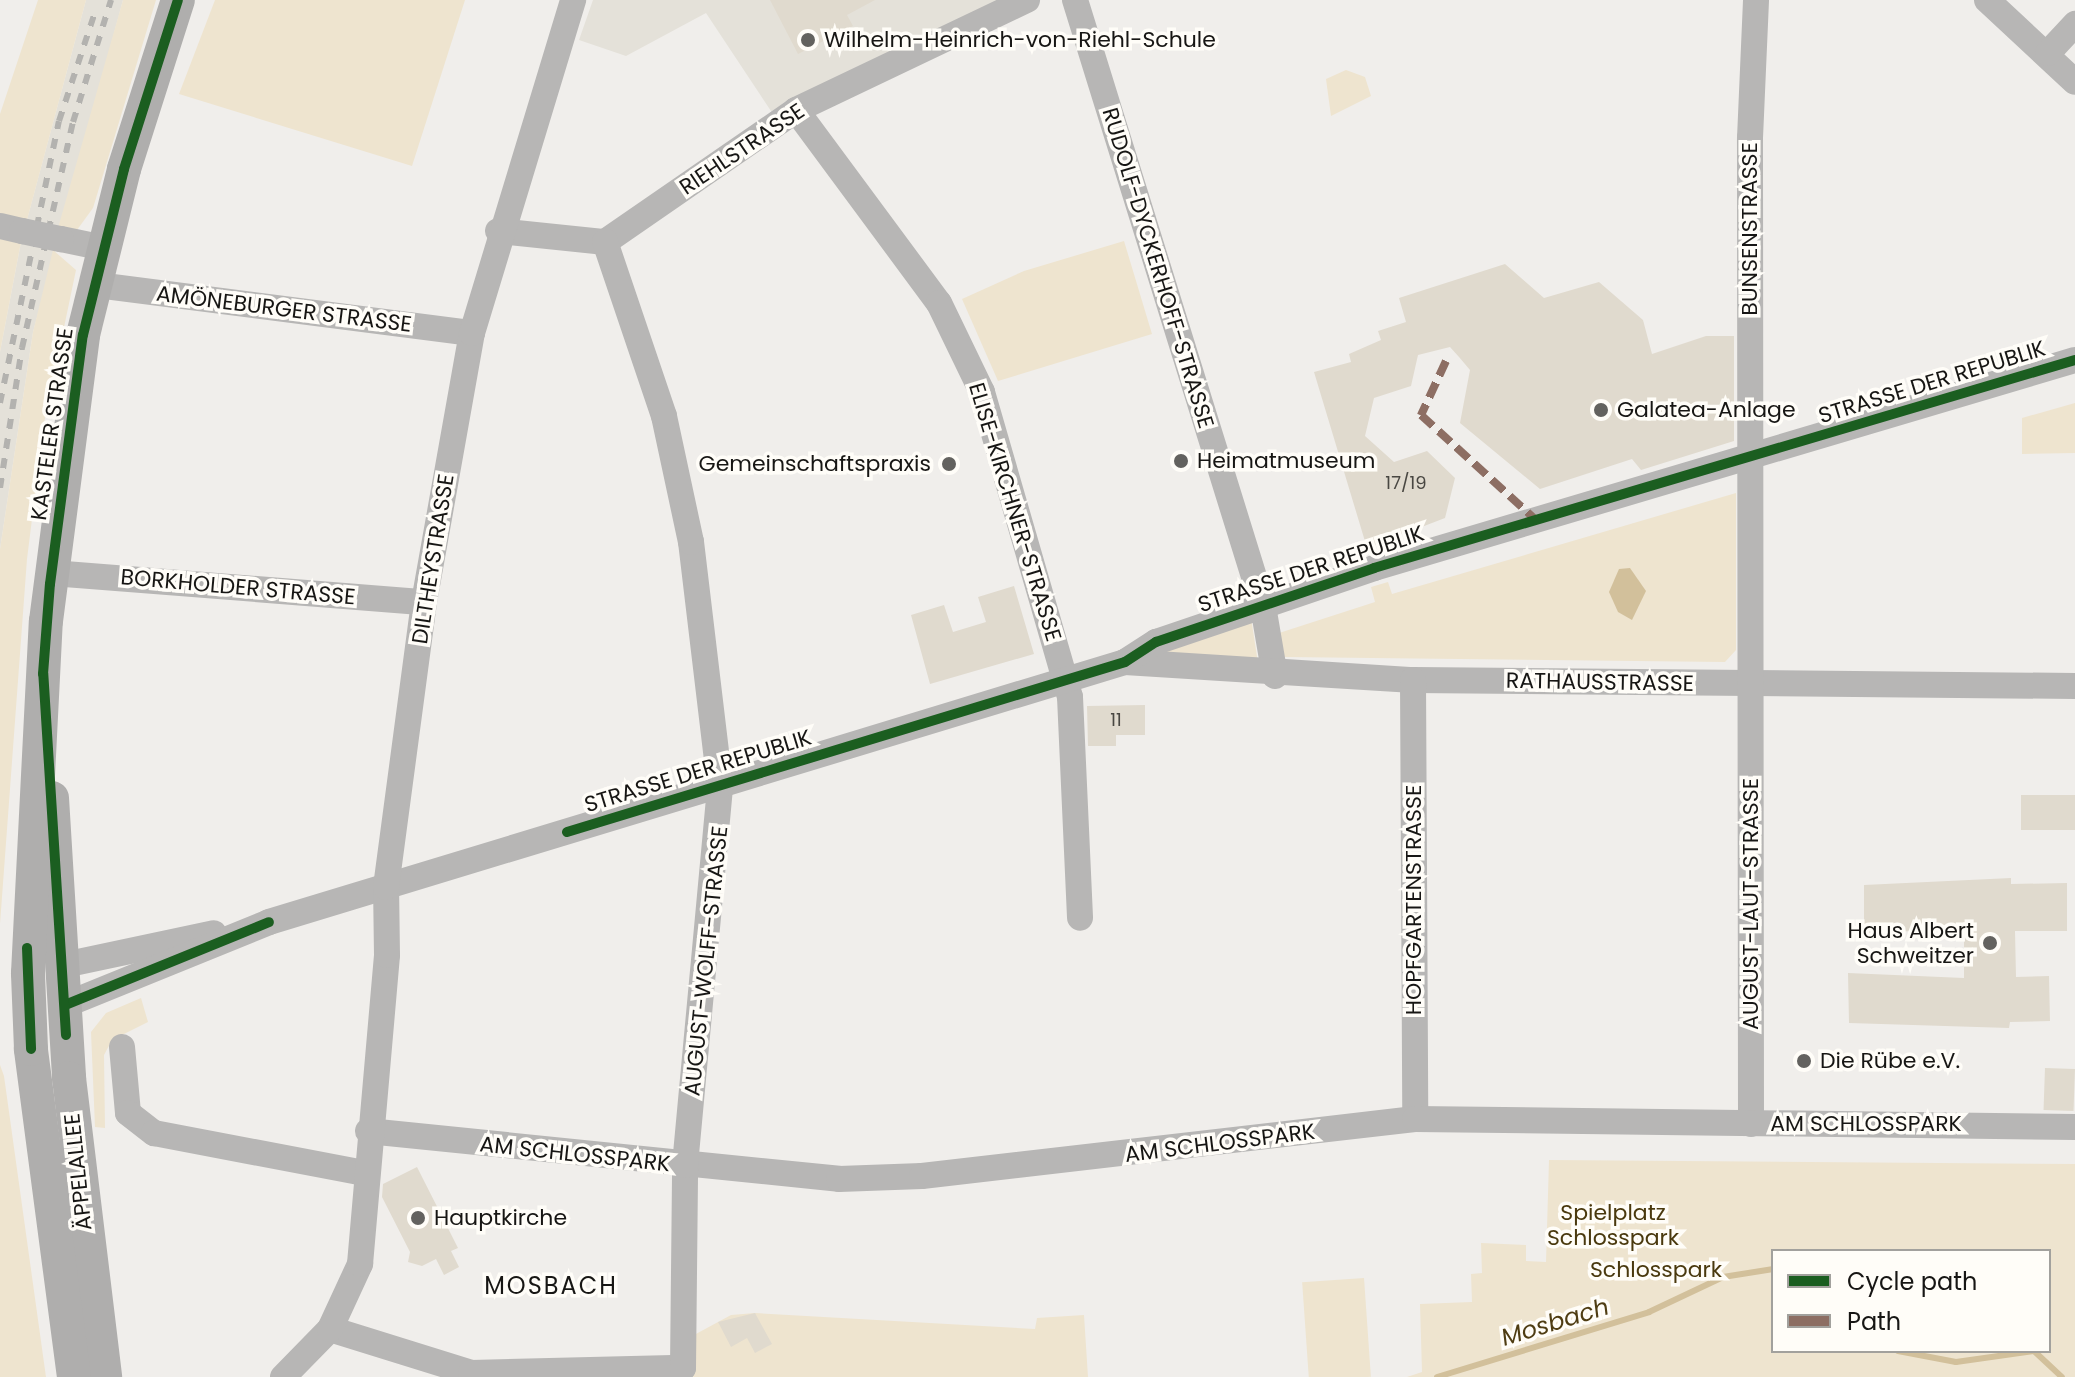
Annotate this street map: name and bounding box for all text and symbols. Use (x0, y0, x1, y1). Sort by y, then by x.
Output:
place label: Wilhelm-Heinrich-von-Riehl-Schule (824, 27, 1216, 53)
marker: Wilhelm-Heinrich-von-Riehl-Schule (799, 31, 817, 49)
street label: RIEHLSTRASSE (675, 98, 809, 200)
street label: RUDOLF-DYCKERHOFF-STRASSE (1097, 104, 1219, 432)
street label: BUNSENSTRASSE (1737, 142, 1763, 316)
street label: AMÖNEBURGER STRASSE (155, 280, 413, 338)
street label: KASTELER STRASSE (25, 326, 79, 522)
street label: STRASSE DER REPUBLIK (1815, 335, 2049, 429)
street label: ELISE-KIRCHNER-STRASSE (963, 379, 1067, 645)
place label: Galatea-Anlage (1617, 397, 1796, 423)
marker: Galatea-Anlage (1592, 401, 1610, 419)
place label: Heimatmuseum (1197, 448, 1375, 474)
place label: Gemeinschaftspraxis (699, 451, 931, 477)
marker: Heimatmuseum (1172, 452, 1190, 470)
marker: Gemeinschaftspraxis (938, 453, 960, 475)
street label: DILTHEYSTRASSE (407, 472, 459, 646)
house number: 17/19 (1385, 472, 1427, 494)
street label: STRASSE DER REPUBLIK (1195, 520, 1427, 618)
street label: BORKHOLDER STRASSE (120, 564, 356, 610)
street label: RATHAUSSTRASSE (1506, 667, 1694, 697)
house number: 11 (1110, 709, 1122, 731)
street label: STRASSE DER REPUBLIK (581, 724, 815, 818)
street label: AUGUST-LAUT-STRASSE (1738, 778, 1764, 1030)
street label: HOPFGARTENSTRASSE (1401, 785, 1427, 1015)
street label: AUGUST-WOLFF-STRASSE (679, 825, 733, 1097)
place label: Haus Albert Schweitzer (1848, 917, 1974, 968)
marker: Haus Albert Schweitzer (1981, 934, 1999, 952)
place label: Die Rübe e.V. (1820, 1048, 1960, 1074)
marker: Die Rübe e.V. (1795, 1052, 1813, 1070)
street label: AM SCHLOSSPARK (1770, 1111, 1962, 1137)
street label: ÄPPELALLEE (59, 1112, 97, 1232)
street label: AM SCHLOSSPARK (1123, 1118, 1317, 1168)
street label: AM SCHLOSSPARK (478, 1131, 672, 1177)
park label: Spielplatz Schlosspark (1547, 1199, 1679, 1250)
place label: Hauptkirche (434, 1205, 567, 1231)
marker: Hauptkirche (409, 1209, 427, 1227)
legend (1771, 1249, 2051, 1353)
park label: Schlosspark (1590, 1257, 1722, 1283)
text: Cycle path (1847, 1265, 1977, 1298)
district label: MOSBACH (484, 1272, 618, 1300)
water label: Mosbach (1498, 1292, 1612, 1352)
text: Path (1847, 1305, 1901, 1338)

